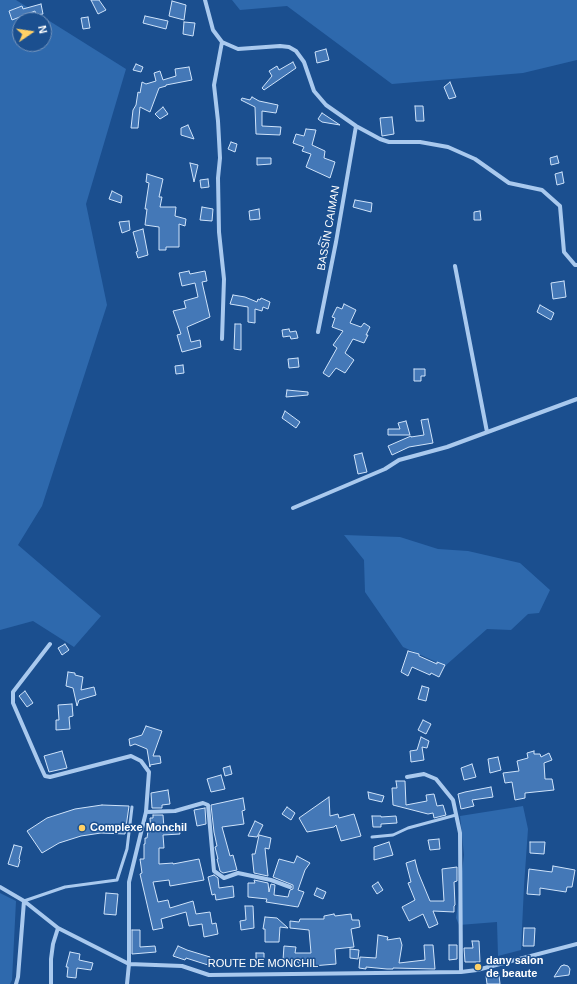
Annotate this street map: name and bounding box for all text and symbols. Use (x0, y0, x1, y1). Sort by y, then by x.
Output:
north arrow (12, 12, 52, 52)
text: N (36, 24, 49, 35)
street label: BASSIN CAIMAN (315, 184, 343, 272)
place label: Complexe Monchil (90, 821, 187, 835)
marker: Complexe Monchil (77, 823, 87, 833)
place label: dany salon de beaute (486, 954, 543, 980)
street label: ROUTE DE MONCHIL (208, 957, 318, 971)
marker: dany salon de beaute (473, 962, 483, 972)

